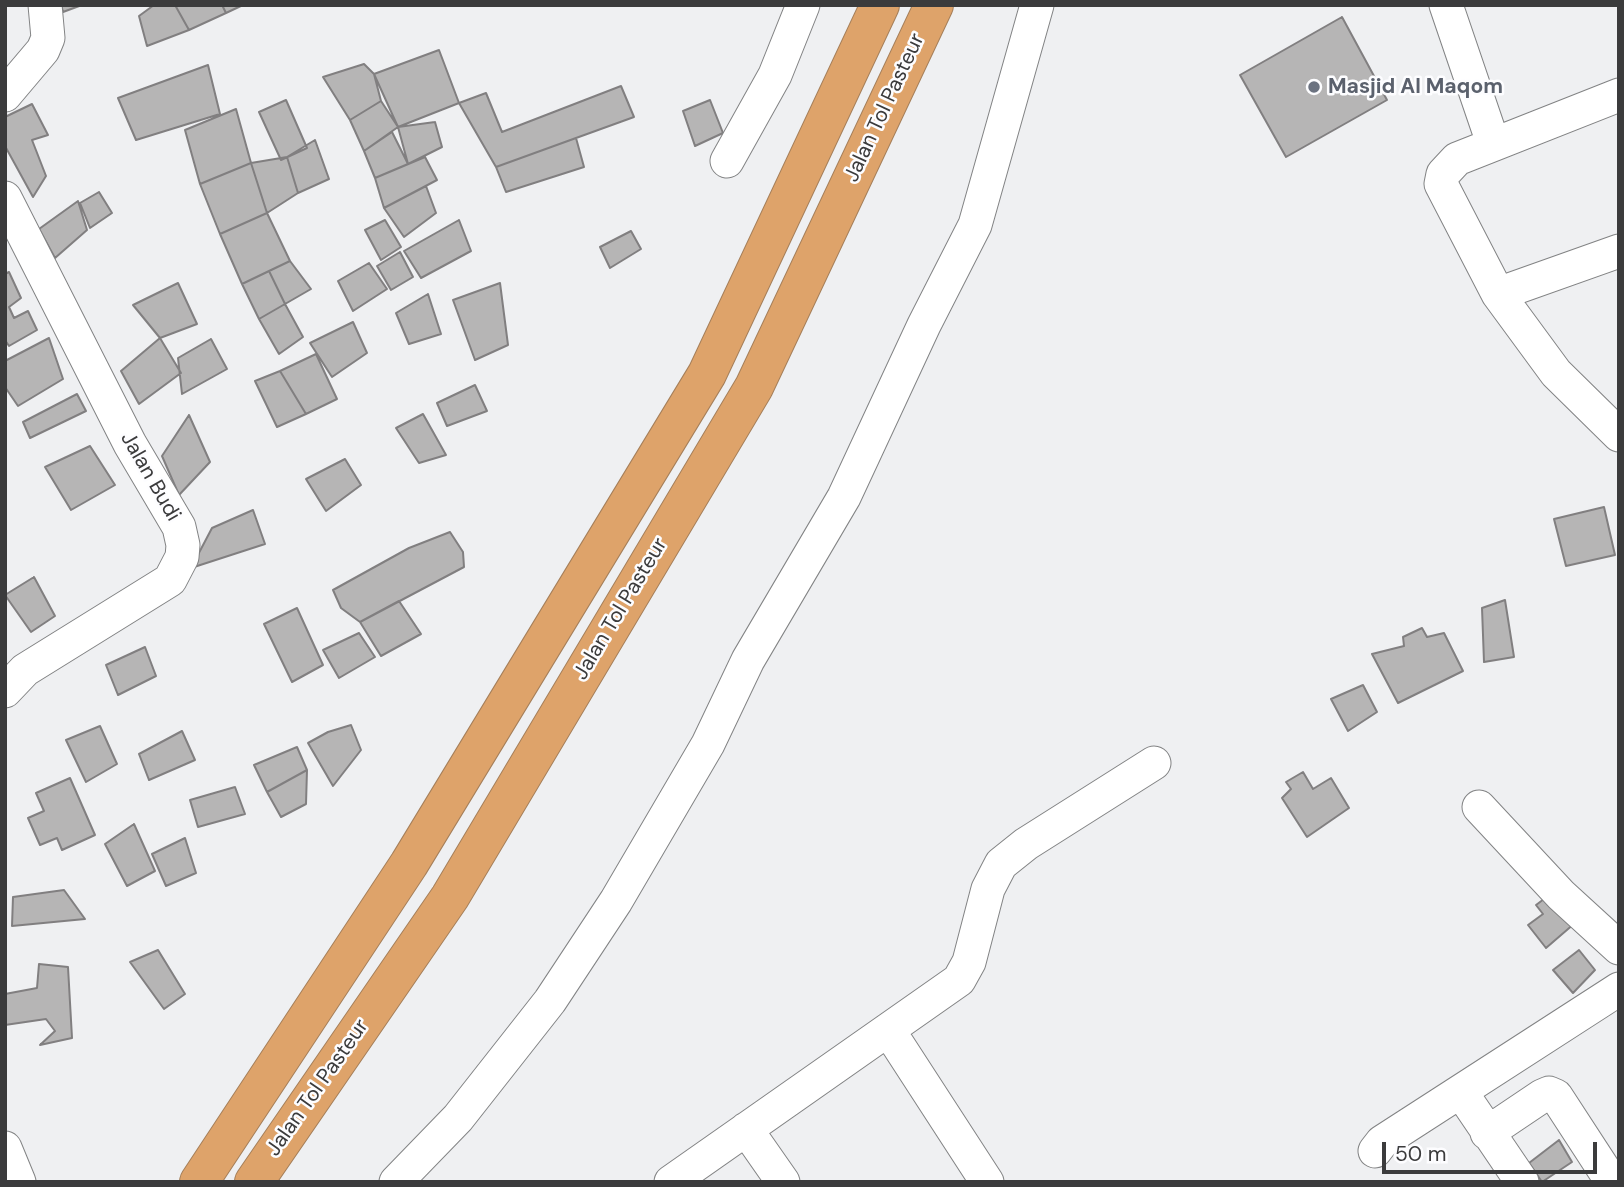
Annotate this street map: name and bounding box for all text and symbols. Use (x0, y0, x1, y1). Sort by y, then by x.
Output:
street label: Jalan Tol Pasteur (840, 30, 930, 186)
place label: Masjid Al Maqom (1328, 74, 1503, 100)
marker: Masjid Al Maqom (1306, 79, 1322, 95)
street label: Jalan Budi (114, 428, 186, 526)
street label: Jalan Tol Pasteur (569, 533, 673, 685)
street label: Jalan Tol Pasteur (261, 1015, 375, 1161)
scale bar (1386, 1128, 1601, 1172)
text: 50 m (1395, 1140, 1446, 1168)

